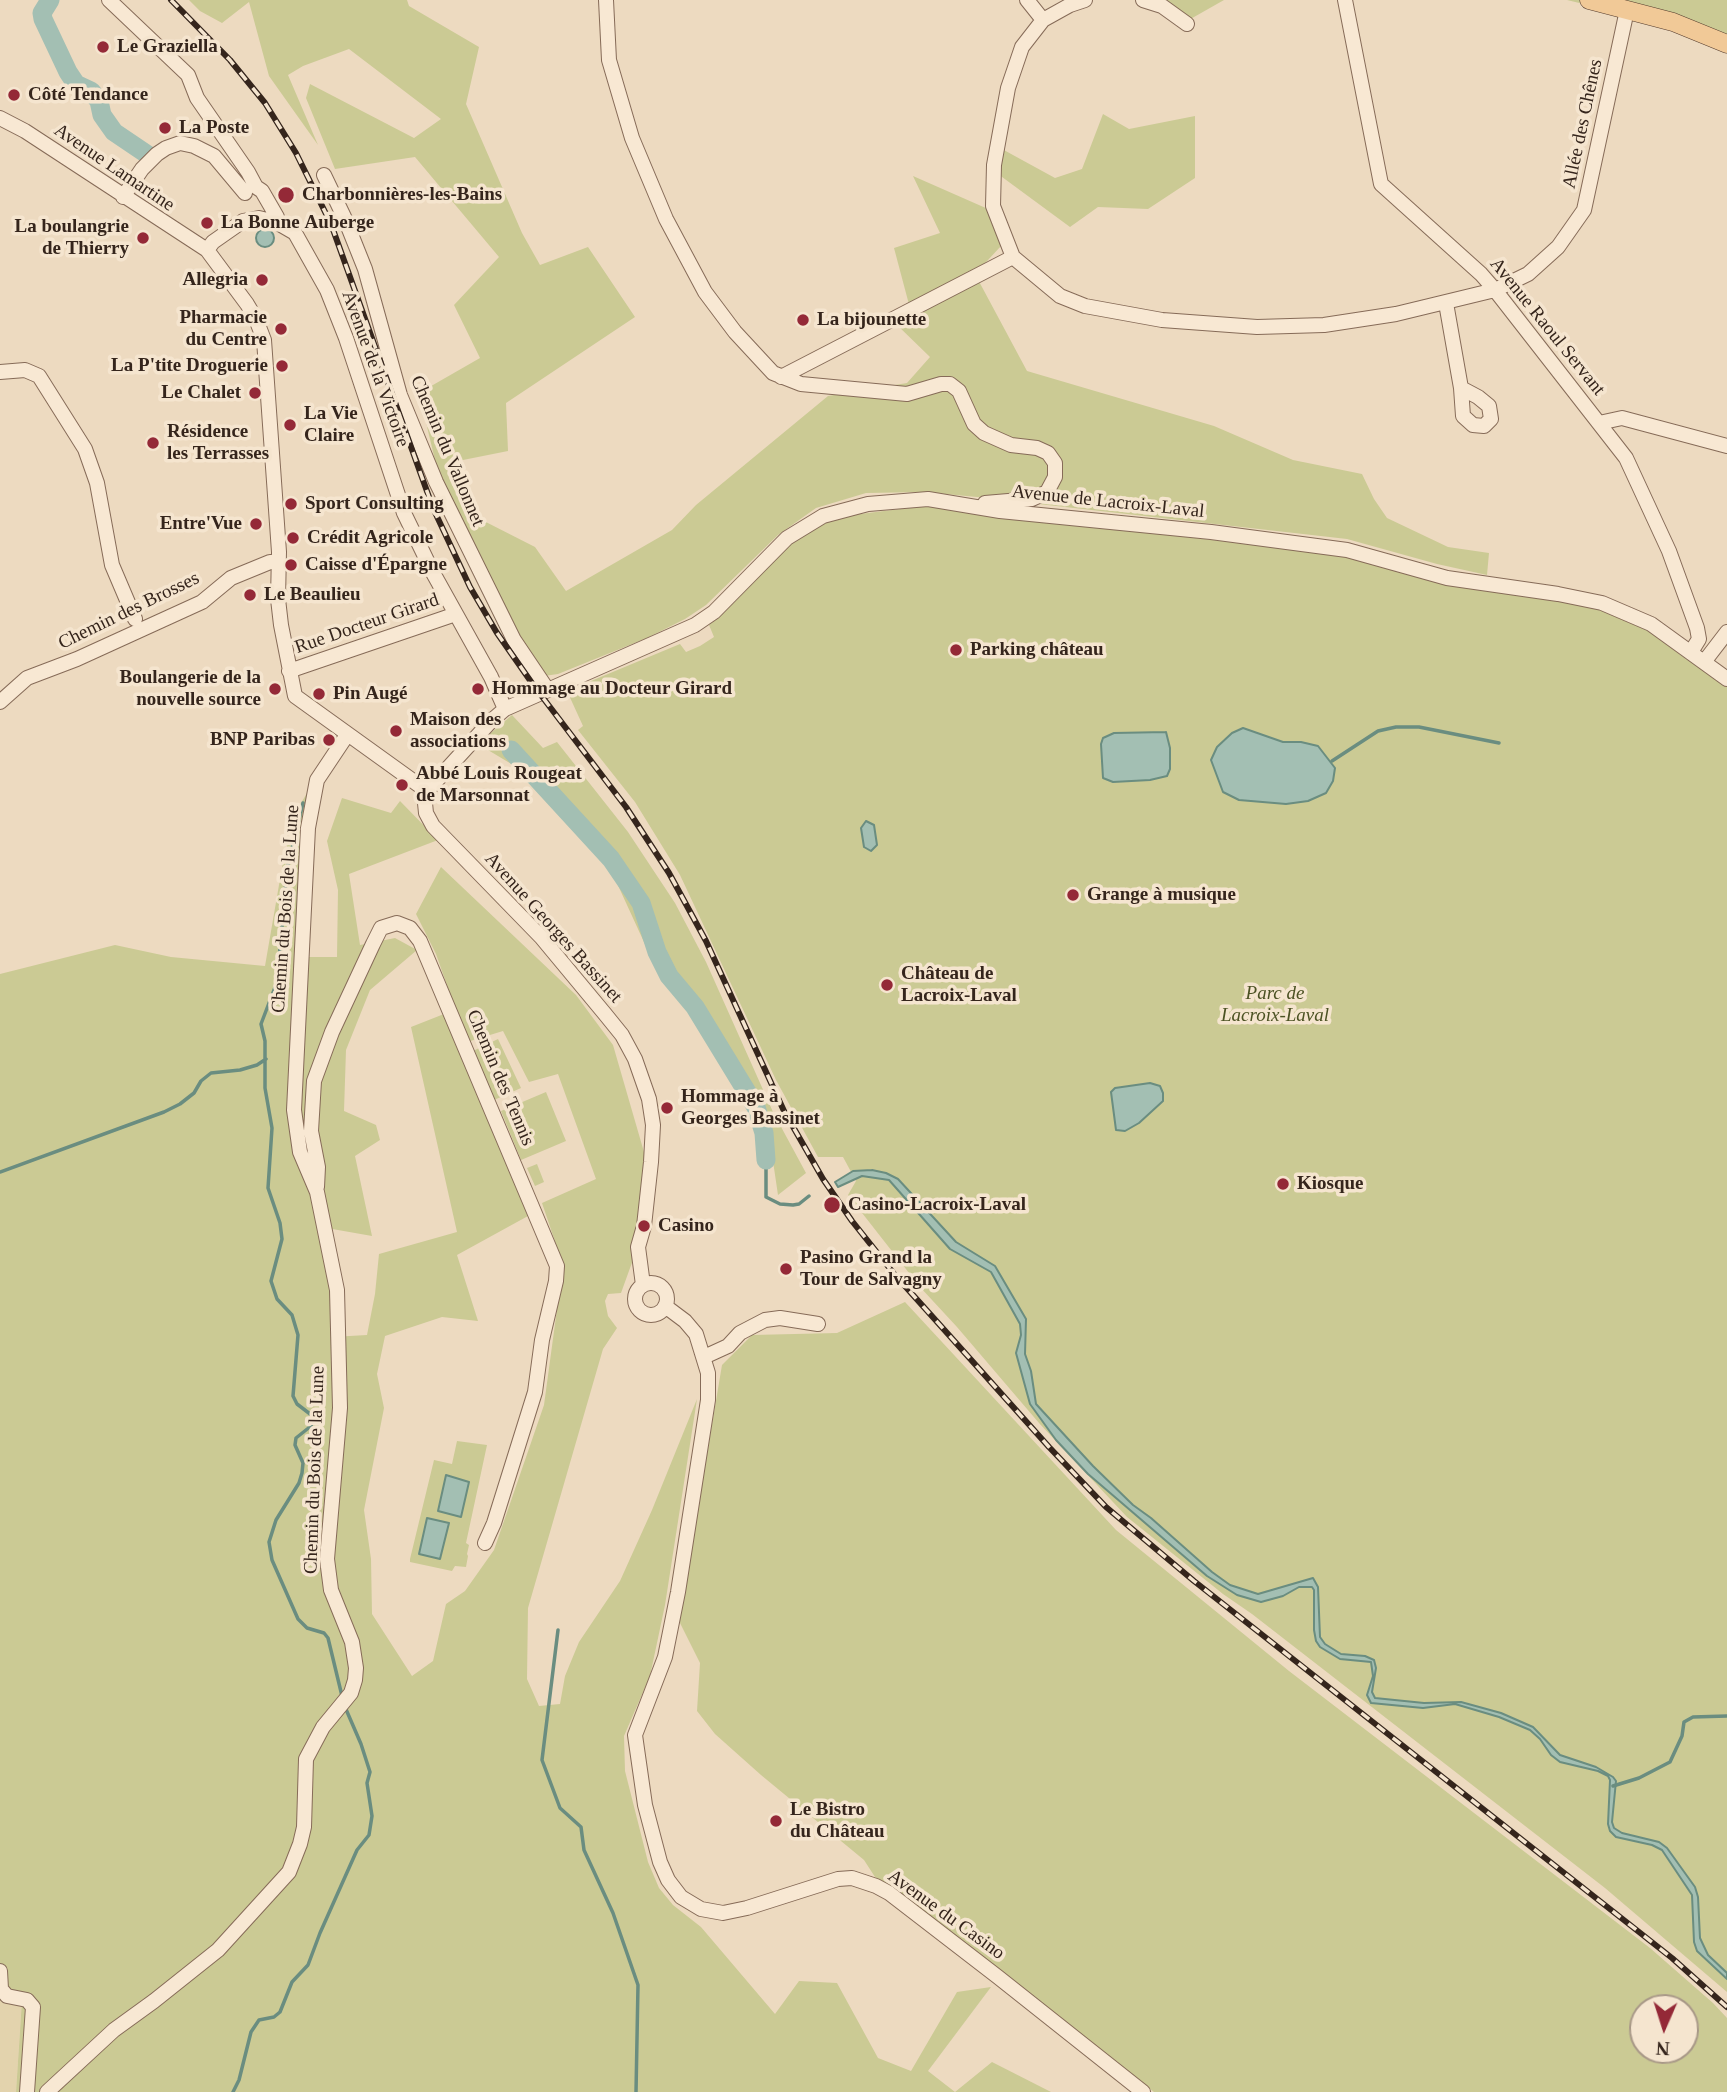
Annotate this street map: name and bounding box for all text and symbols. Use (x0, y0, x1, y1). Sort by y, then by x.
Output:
place label: Le Graziella (117, 36, 218, 58)
marker: Le Graziella (95, 39, 111, 55)
street label: Allée des Chênes (1558, 57, 1608, 191)
place label: Côté Tendance (28, 84, 148, 106)
marker: Côté Tendance (6, 87, 22, 103)
place label: La Poste (179, 117, 249, 139)
street label: Avenue Lamartine (49, 119, 179, 217)
marker: La Poste (157, 120, 173, 136)
place label: Charbonnières-les-Bains (302, 184, 502, 206)
marker: Charbonnières-les-Bains (276, 185, 296, 205)
place label: La Bonne Auberge (221, 212, 374, 234)
marker: La Bonne Auberge (199, 215, 215, 231)
place label: La boulangrie de Thierry (14, 216, 129, 260)
marker: La boulangrie de Thierry (135, 230, 151, 246)
street label: Avenue Raoul Servant (1484, 254, 1610, 400)
place label: Allegria (183, 269, 248, 291)
marker: Allegria (254, 272, 270, 288)
street label: Avenue de la Victoire (336, 288, 414, 450)
place label: Pharmacie du Centre (179, 307, 267, 351)
place label: La bijounette (817, 309, 926, 331)
marker: La bijounette (795, 312, 811, 328)
marker: Pharmacie du Centre (273, 321, 289, 337)
place label: La P'tite Droguerie (111, 355, 268, 377)
marker: La P'tite Droguerie (274, 358, 290, 374)
street label: Chemin du Vallonnet (405, 372, 489, 530)
place label: Le Chalet (161, 382, 241, 404)
marker: Le Chalet (247, 385, 263, 401)
place label: La Vie Claire (304, 403, 358, 447)
marker: La Vie Claire (282, 417, 298, 433)
place label: Résidence les Terrasses (167, 421, 269, 465)
marker: Résidence les Terrasses (145, 435, 161, 451)
street label: Avenue de Lacroix-Laval (1010, 481, 1206, 523)
place label: Sport Consulting (305, 493, 444, 515)
marker: Sport Consulting (283, 496, 299, 512)
place label: Entre'Vue (160, 513, 242, 535)
marker: Entre'Vue (248, 516, 264, 532)
place label: Crédit Agricole (307, 527, 433, 549)
marker: Crédit Agricole (285, 530, 301, 546)
place label: Caisse d'Épargne (305, 554, 447, 576)
marker: Caisse d'Épargne (283, 557, 299, 573)
street label: Chemin des Brosses (55, 567, 203, 655)
place label: Le Beaulieu (264, 584, 361, 606)
marker: Le Beaulieu (242, 587, 258, 603)
street label: Rue Docteur Girard (292, 589, 442, 659)
place label: Parking château (970, 639, 1104, 661)
marker: Parking château (948, 642, 964, 658)
place label: Boulangerie de la nouvelle source (120, 667, 261, 711)
place label: Hommage au Docteur Girard (492, 678, 732, 700)
marker: Boulangerie de la nouvelle source (267, 681, 283, 697)
marker: Hommage au Docteur Girard (470, 681, 486, 697)
place label: Pin Augé (333, 683, 407, 705)
marker: Pin Augé (311, 686, 327, 702)
place label: Maison des associations (410, 709, 506, 753)
marker: Maison des associations (388, 723, 404, 739)
place label: BNP Paribas (210, 729, 315, 751)
marker: BNP Paribas (321, 732, 337, 748)
place label: Abbé Louis Rougeat de Marsonnat (416, 763, 582, 807)
marker: Abbé Louis Rougeat de Marsonnat (394, 777, 410, 793)
street label: Chemin du Bois de la Lune (267, 804, 305, 1014)
street label: Avenue Georges Bassinet (479, 848, 627, 1008)
place label: Grange à musique (1087, 884, 1236, 906)
marker: Grange à musique (1065, 887, 1081, 903)
place label: Château de Lacroix-Laval (901, 963, 1017, 1007)
marker: Château de Lacroix-Laval (879, 977, 895, 993)
park label: Parc de Lacroix-Laval (1221, 983, 1329, 1027)
street label: Chemin des Tennis (461, 1007, 539, 1149)
place label: Hommage à Georges Bassinet (681, 1086, 820, 1130)
marker: Hommage à Georges Bassinet (659, 1100, 675, 1116)
place label: Kiosque (1297, 1173, 1364, 1195)
marker: Kiosque (1275, 1176, 1291, 1192)
place label: Casino-Lacroix-Laval (848, 1194, 1026, 1216)
marker: Casino-Lacroix-Laval (822, 1195, 842, 1215)
place label: Casino (658, 1215, 714, 1237)
marker: Casino (636, 1218, 652, 1234)
place label: Pasino Grand la Tour de Salvagny (800, 1247, 942, 1291)
marker: Pasino Grand la Tour de Salvagny (778, 1261, 794, 1277)
street label: Chemin du Bois de la Lune (300, 1365, 330, 1575)
place label: Le Bistro du Château (790, 1799, 884, 1843)
marker: Le Bistro du Château (768, 1813, 784, 1829)
street label: Avenue du Casino (883, 1865, 1009, 1965)
north arrow (1629, 1994, 1699, 2064)
text: N (1656, 2038, 1670, 2059)

